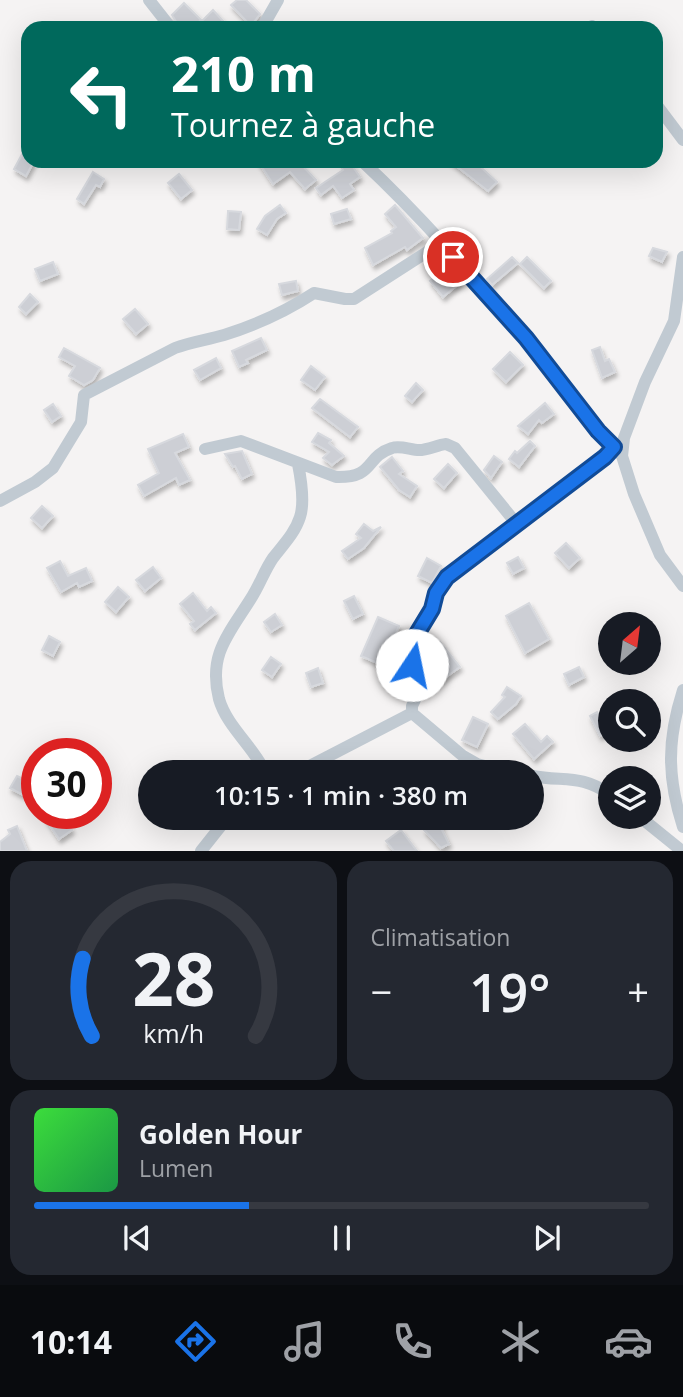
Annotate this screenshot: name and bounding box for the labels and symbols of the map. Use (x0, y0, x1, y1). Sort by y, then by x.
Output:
pin (423, 227, 483, 287)
north arrow (598, 612, 662, 676)
position arrow (375, 628, 449, 702)
speed limit sign: 30 (21, 738, 112, 829)

